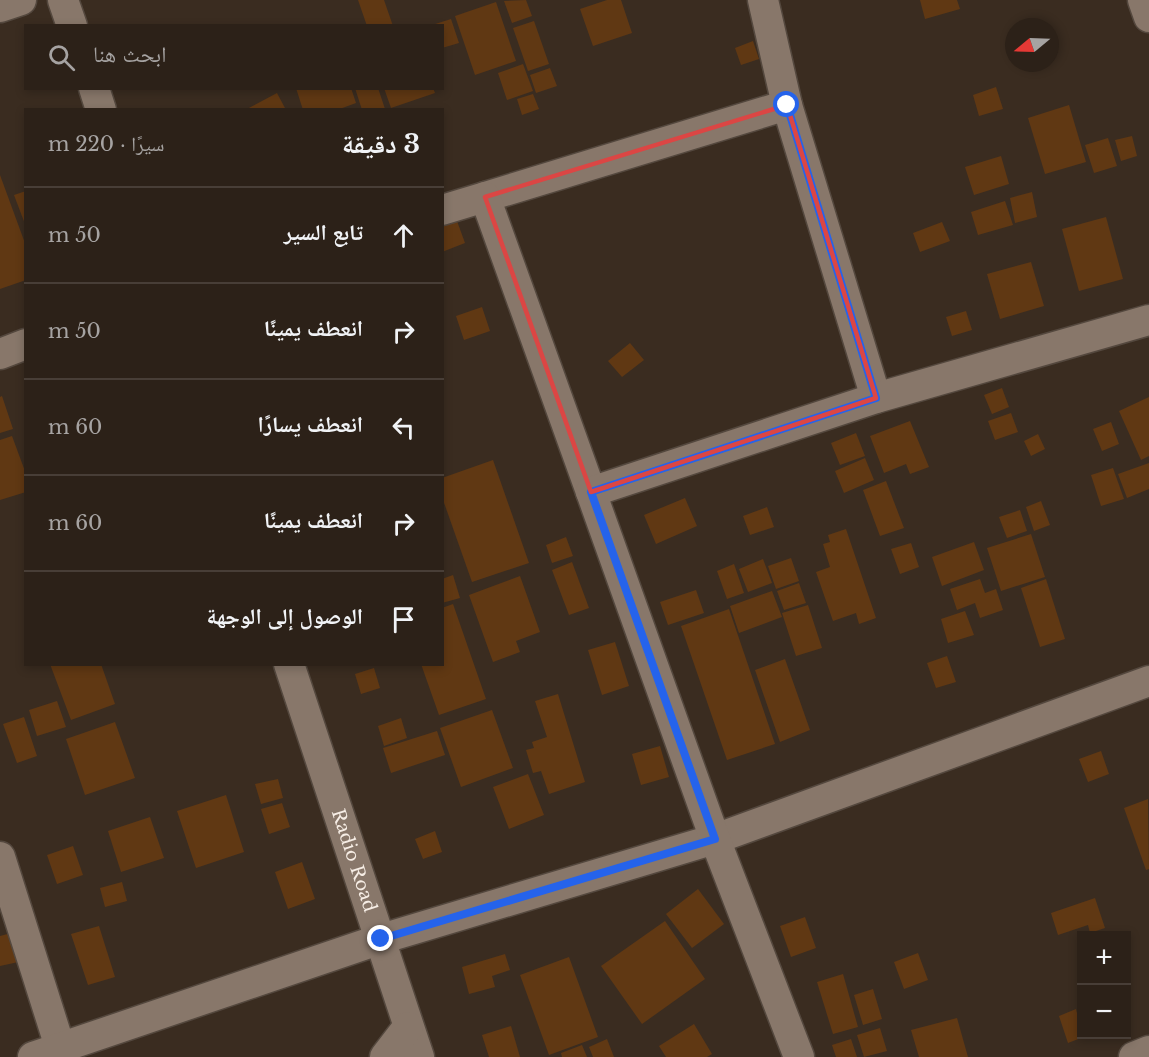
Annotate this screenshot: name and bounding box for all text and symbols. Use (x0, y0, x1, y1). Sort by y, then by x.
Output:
north arrow (1005, 18, 1059, 72)
search box (24, 24, 444, 90)
icon: search (45, 41, 78, 74)
text: ابحث هنا (93, 41, 166, 68)
route start (773, 91, 799, 117)
text: 3 دقيقة (342, 128, 420, 160)
text: سيرًا · 220 m (48, 132, 165, 156)
text: تابع السير (284, 219, 363, 246)
icon: ahead (387, 219, 420, 252)
text: 50 m (48, 223, 101, 247)
text: انعطف يمينًا (264, 315, 363, 342)
icon: right (387, 315, 420, 348)
text: 50 m (48, 319, 101, 343)
text: انعطف يسارًا (257, 411, 363, 438)
icon: left (387, 411, 420, 444)
text: 60 m (48, 415, 102, 439)
text: انعطف يمينًا (264, 507, 363, 534)
icon: right (387, 507, 420, 540)
text: 60 m (48, 511, 102, 535)
text: الوصول إلى الوجهة (207, 603, 363, 630)
icon: arrive (387, 603, 420, 636)
street label: Radio Road (327, 806, 381, 915)
route end (367, 925, 393, 951)
map controls (1077, 931, 1131, 1039)
button: + (1077, 931, 1131, 985)
button: − (1077, 985, 1131, 1039)

